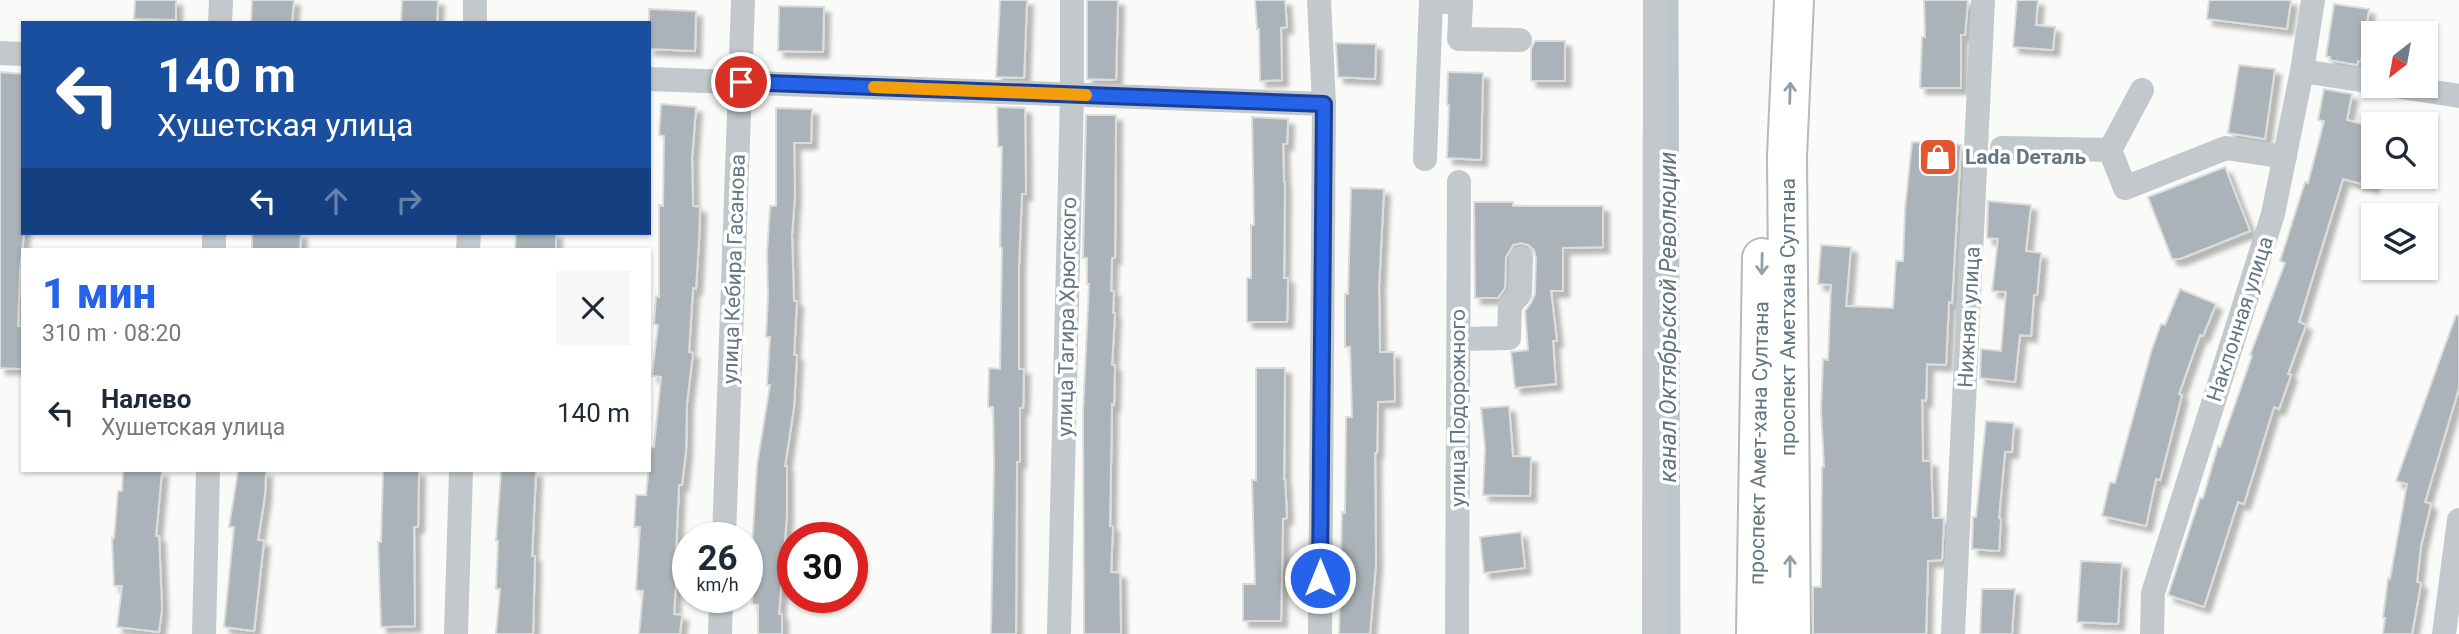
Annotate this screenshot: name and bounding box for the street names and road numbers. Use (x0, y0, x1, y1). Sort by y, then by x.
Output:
street label: улица Кебира Гасанова (718, 154, 750, 384)
street label: проспект Аметхана Султана (1776, 178, 1800, 456)
street label: улица Тагира Хрюгского (1053, 197, 1081, 437)
street label: Наклонная улица (2202, 234, 2278, 404)
street label: Нижняя улица (1953, 246, 1985, 388)
street label: проспект Амет-хана Султана (1745, 301, 1773, 585)
street label: улица Подорожного (1446, 309, 1470, 507)

